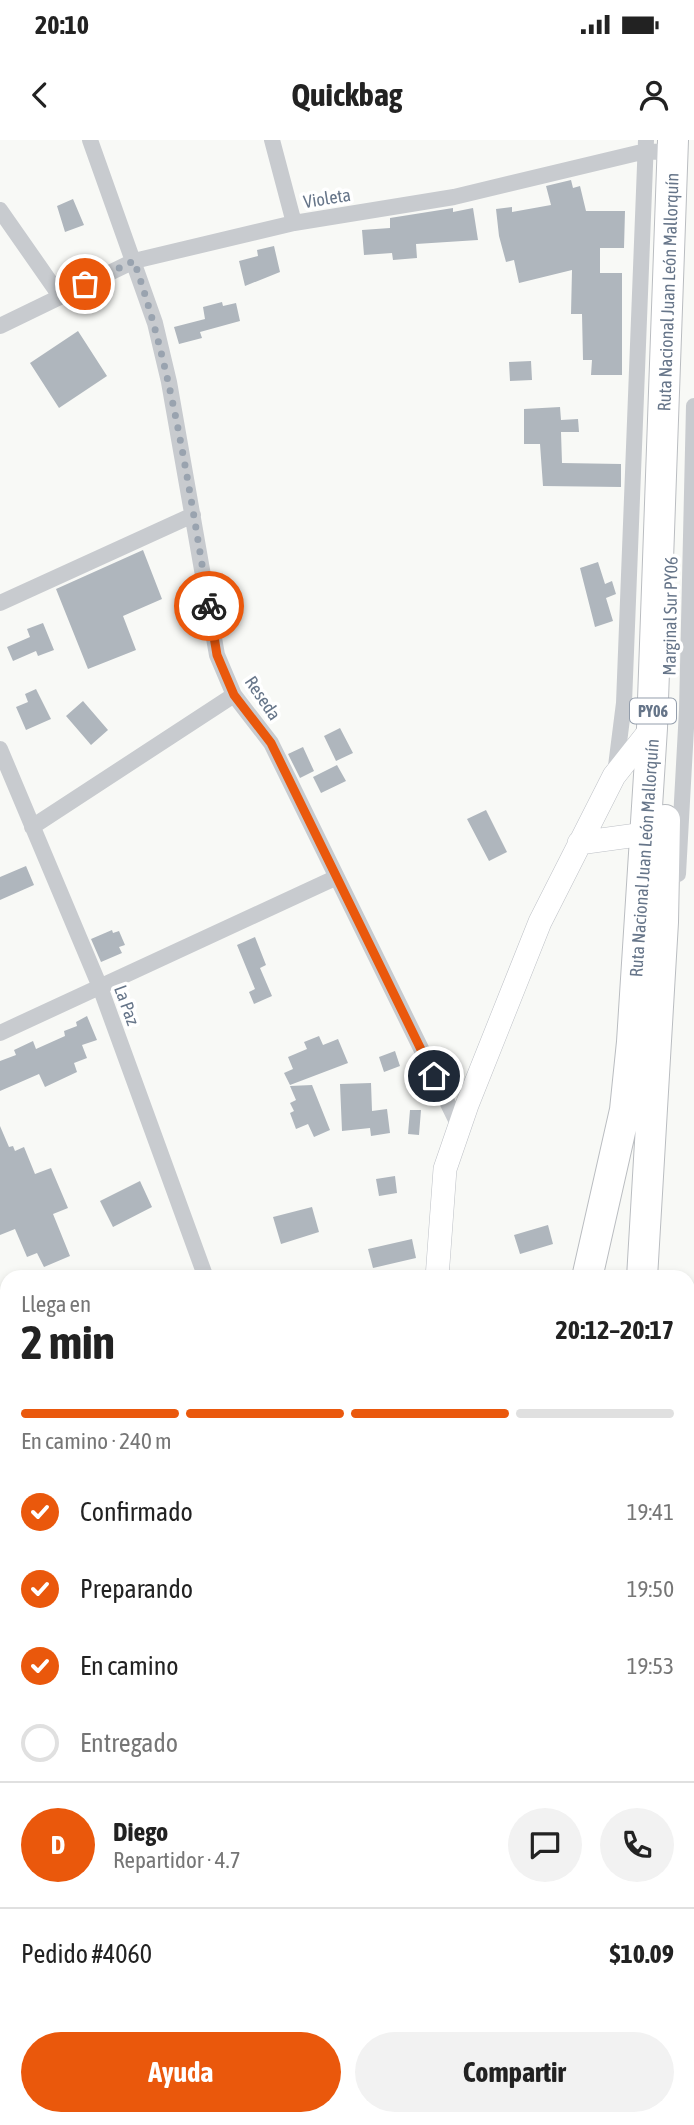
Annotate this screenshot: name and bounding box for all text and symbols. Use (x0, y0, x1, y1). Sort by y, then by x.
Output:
text: 20:10 (35, 10, 89, 40)
icon: back (21, 76, 59, 114)
text: Quickbag (291, 76, 403, 113)
icon: person (635, 76, 673, 114)
street label: Ruta Nacional Juan León Mallorquín (653, 172, 683, 412)
street label: Violeta (302, 184, 352, 212)
pin (55, 254, 115, 314)
icon: bag (66, 265, 104, 303)
street label: Marginal Sur PY06 (658, 556, 682, 676)
courier (174, 571, 244, 641)
icon: bike (190, 587, 228, 625)
street label: Reseda (241, 672, 285, 724)
road number: PY06 (630, 698, 676, 724)
street label: Ruta Nacional Juan León Mallorquín (625, 738, 663, 978)
street label: La Paz (110, 982, 144, 1028)
pin (404, 1046, 464, 1106)
icon: home (415, 1057, 453, 1095)
text: Llega en (21, 1291, 91, 1317)
text: 20:12–20:17 (556, 1315, 674, 1345)
text: 2 min (21, 1316, 115, 1369)
text: En camino · 240 m (21, 1428, 172, 1454)
icon: check (21, 1493, 59, 1531)
text: Confirmado (80, 1497, 193, 1527)
text: 19:41 (627, 1499, 674, 1525)
icon: check (21, 1570, 59, 1608)
text: Preparando (80, 1574, 193, 1604)
text: 19:50 (627, 1576, 674, 1602)
icon: check (21, 1647, 59, 1685)
text: En camino (80, 1651, 179, 1681)
text: 19:53 (627, 1653, 674, 1679)
text: Entregado (80, 1728, 178, 1758)
button: chat (508, 1808, 582, 1882)
button: phone (600, 1808, 674, 1882)
text: Diego (113, 1817, 168, 1847)
text: D (51, 1830, 65, 1860)
text: Repartidor · 4.7 (113, 1847, 240, 1873)
text: Pedido #4060 (21, 1939, 152, 1969)
text: $10.09 (610, 1939, 674, 1969)
button: Ayuda (21, 2032, 341, 2112)
button: Compartir (355, 2032, 674, 2112)

